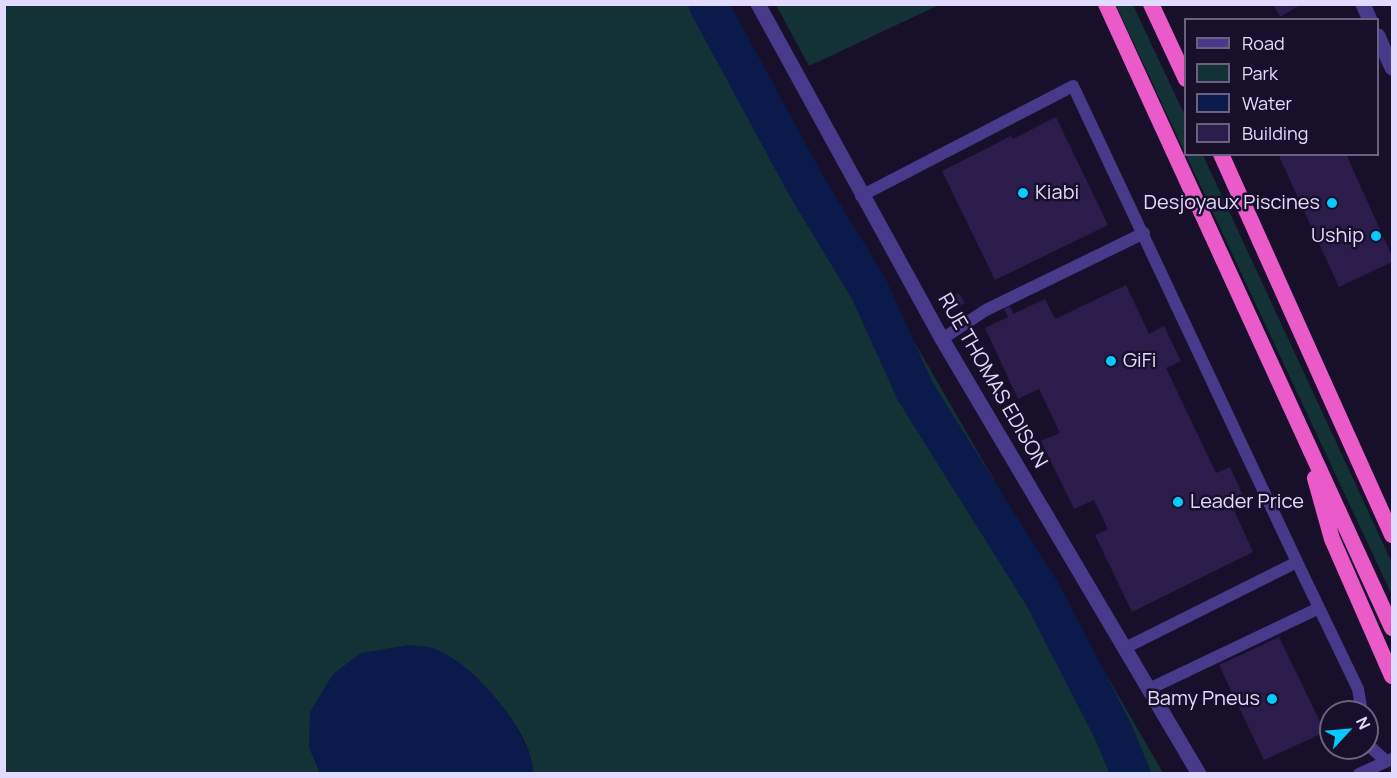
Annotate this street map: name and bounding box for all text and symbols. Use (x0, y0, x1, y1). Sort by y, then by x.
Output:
legend (1184, 18, 1379, 156)
text: Road (1242, 31, 1285, 55)
text: Park (1242, 61, 1278, 85)
text: Water (1242, 91, 1292, 115)
text: Building (1242, 121, 1308, 145)
place label: Kiabi (1035, 181, 1079, 205)
marker: Kiabi (1016, 186, 1030, 200)
place label: Desjoyaux Piscines (1144, 191, 1320, 215)
marker: Desjoyaux Piscines (1325, 196, 1339, 210)
place label: Uship (1311, 224, 1364, 248)
marker: Uship (1369, 229, 1383, 243)
street label: RUE THOMAS EDISON (932, 289, 1052, 473)
place label: GiFi (1123, 349, 1157, 373)
marker: GiFi (1104, 354, 1118, 368)
place label: Leader Price (1190, 490, 1304, 514)
marker: Leader Price (1171, 495, 1185, 509)
place label: Bamy Pneus (1148, 687, 1260, 711)
marker: Bamy Pneus (1265, 692, 1279, 706)
north arrow (1319, 700, 1379, 760)
text: N (1351, 713, 1376, 733)

